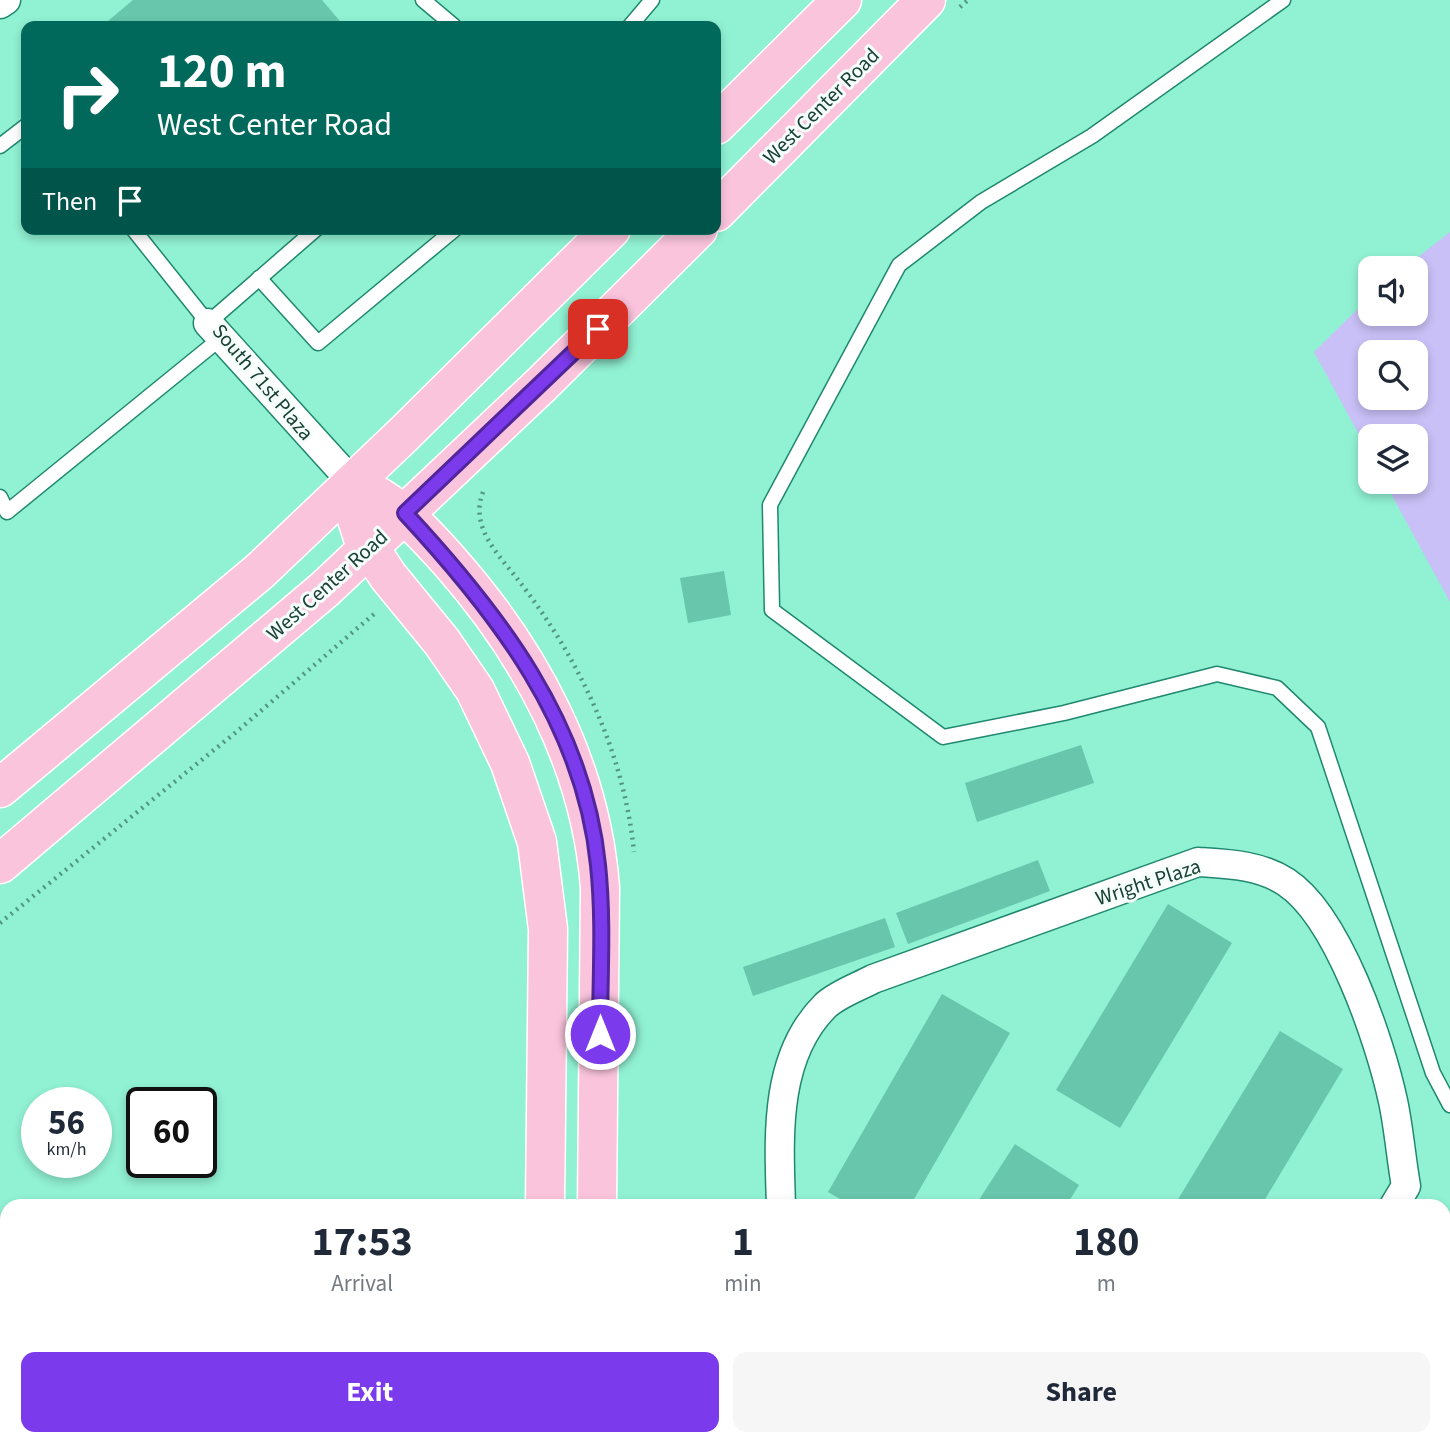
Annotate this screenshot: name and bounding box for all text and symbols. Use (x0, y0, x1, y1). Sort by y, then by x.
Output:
text: 120 m (157, 37, 286, 107)
street label: West Center Road (756, 41, 886, 171)
icon: right (42, 49, 133, 140)
text: West Center Road (157, 102, 392, 148)
icon: arrive (111, 182, 149, 220)
text: Then (42, 183, 97, 220)
map controls (1358, 256, 1428, 494)
button: sound (1358, 256, 1428, 326)
pin (568, 299, 628, 359)
icon: arrive (579, 310, 617, 348)
street label: South 71st Plaza (205, 317, 321, 447)
button: search (1358, 340, 1428, 410)
button: layers (1358, 424, 1428, 494)
street label: West Center Road (260, 522, 394, 648)
street label: Wright Plaza (1091, 851, 1205, 913)
position arrow (563, 997, 637, 1071)
speed limit sign: 60 (126, 1087, 217, 1178)
text: 56 (48, 1098, 85, 1148)
text: km/h (47, 1137, 86, 1162)
text: 17:53 (311, 1212, 413, 1272)
text: 1 (732, 1212, 754, 1272)
text: 180 (1073, 1212, 1140, 1272)
text: Arrival (331, 1267, 393, 1300)
text: min (724, 1267, 762, 1300)
text: m (1097, 1267, 1116, 1300)
button: Exit (21, 1352, 719, 1432)
button: Share (733, 1352, 1430, 1432)

